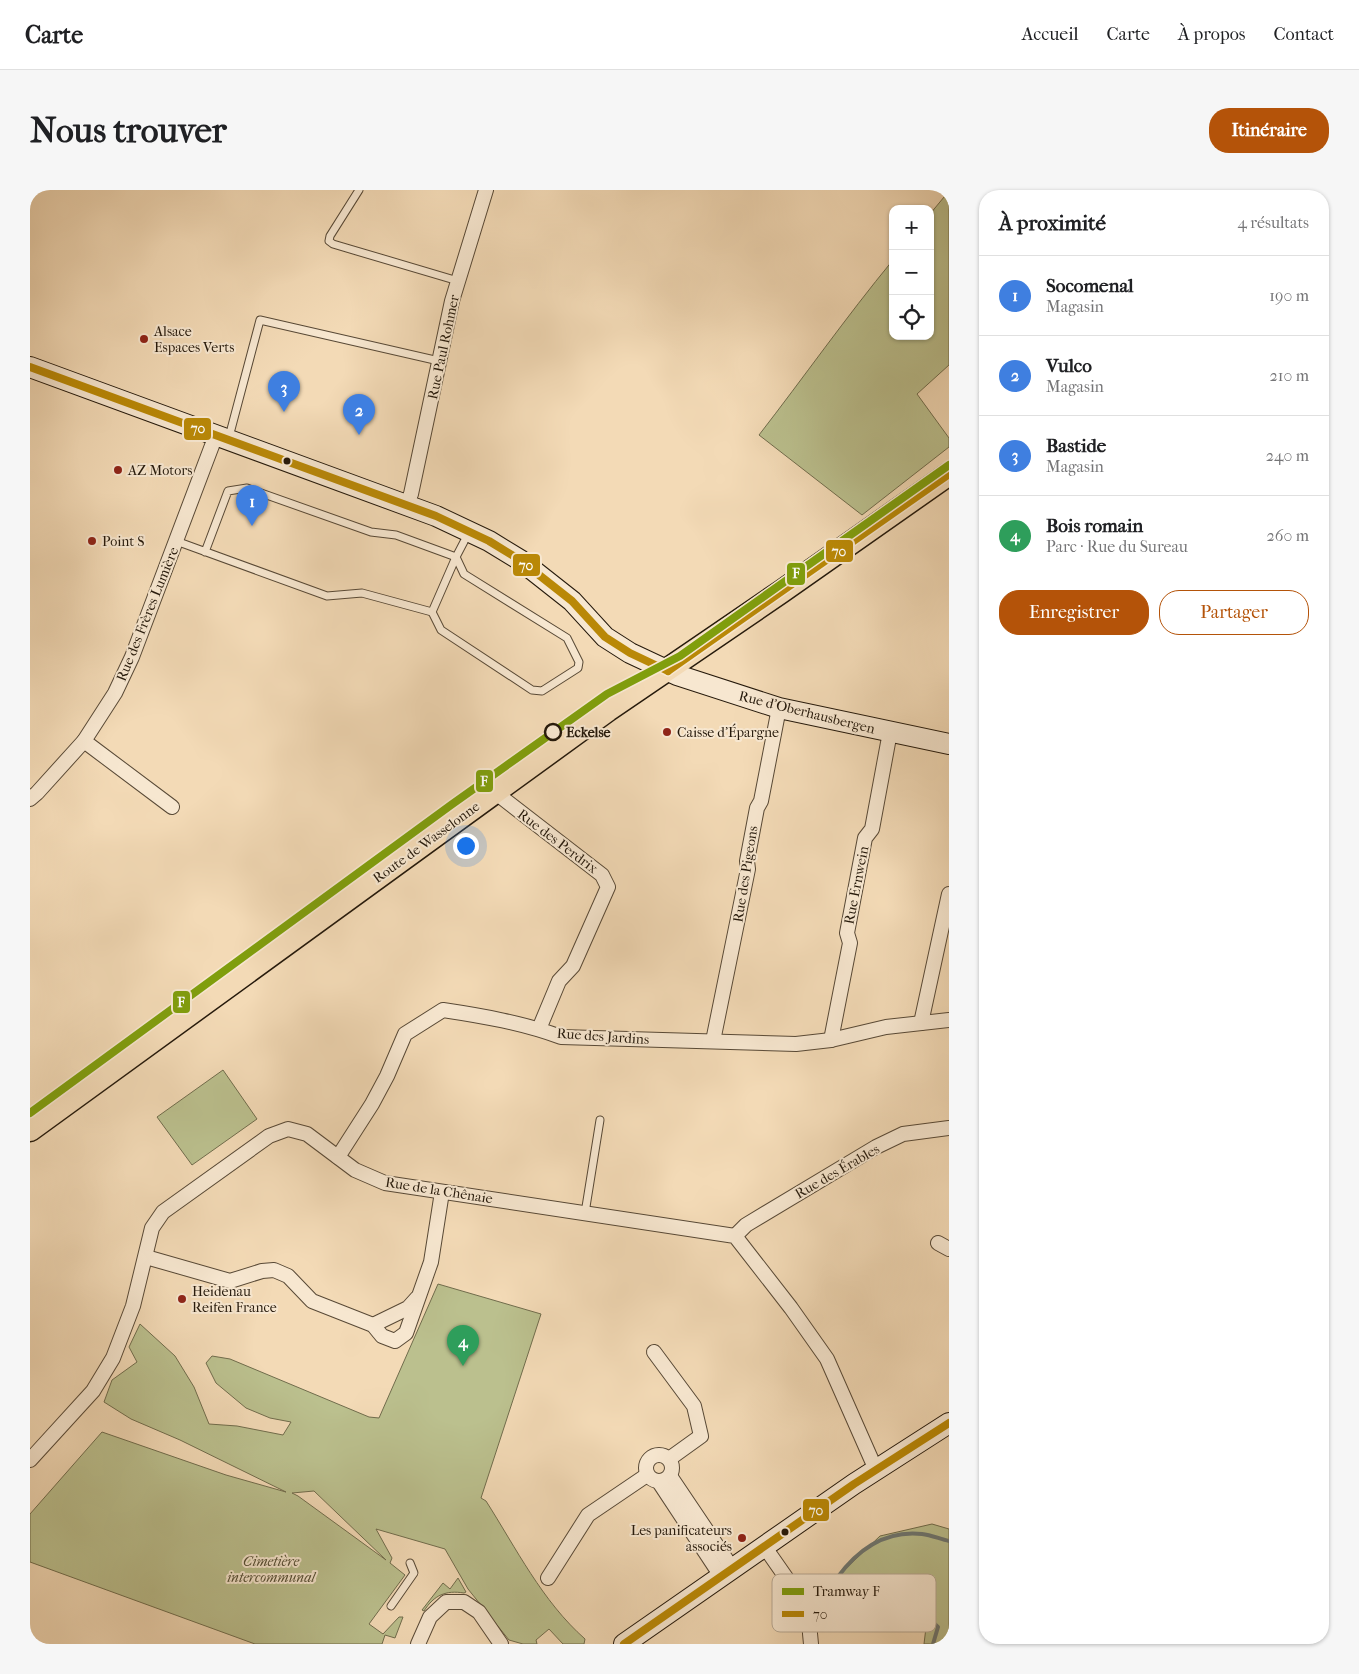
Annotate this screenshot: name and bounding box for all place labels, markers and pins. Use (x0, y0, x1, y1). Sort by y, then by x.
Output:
place label: Alsace Espaces Verts (153, 323, 235, 356)
marker: Alsace Espaces Verts (138, 333, 150, 345)
pin: 3 (268, 371, 300, 412)
pin: 2 (343, 394, 375, 435)
unlabelled marker (282, 456, 292, 466)
place label: AZ Motors (127, 462, 192, 479)
marker: AZ Motors (112, 464, 124, 476)
pin: 1 (236, 485, 268, 526)
place label: Point S (102, 533, 145, 550)
marker: Point S (86, 535, 98, 547)
marker: Eckelse (544, 723, 562, 741)
place label: Caisse d'Épargne (677, 723, 779, 741)
place label: Eckelse (566, 724, 611, 741)
marker: Caisse d'Épargne (661, 726, 673, 738)
place label: Heidenau Reifen France (192, 1283, 277, 1316)
marker: Heidenau Reifen France (176, 1293, 188, 1305)
pin: 4 (447, 1325, 479, 1366)
place label: Les panificateurs associés (631, 1522, 732, 1555)
unlabelled marker (780, 1527, 790, 1537)
marker: Les panificateurs associés (736, 1532, 748, 1544)

